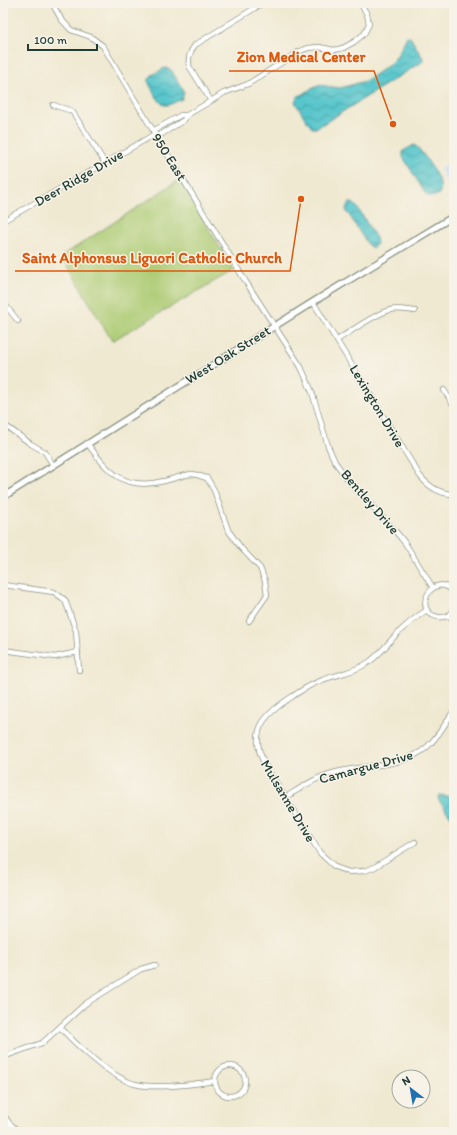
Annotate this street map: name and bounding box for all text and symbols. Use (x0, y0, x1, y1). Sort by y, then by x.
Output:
scale bar (28, 26, 97, 52)
text: 100 m (34, 33, 67, 47)
callout: Zion Medical Center (229, 44, 374, 71)
text: Zion Medical Center (237, 48, 366, 66)
street label: 950 East (148, 130, 190, 184)
street label: Deer Ridge Drive (32, 146, 127, 210)
callout: Saint Alphonsus Liguori Catholic Church (15, 244, 290, 271)
text: Saint Alphonsus Liguori Catholic Church (22, 249, 283, 268)
street label: West Oak Street (182, 322, 274, 388)
street label: Lexington Drive (346, 362, 409, 451)
street label: Bentley Drive (337, 466, 403, 538)
street label: Camargue Drive (317, 746, 415, 788)
street label: Mulsanne Drive (257, 757, 319, 845)
north arrow (391, 1069, 431, 1109)
text: N (400, 1073, 413, 1088)

